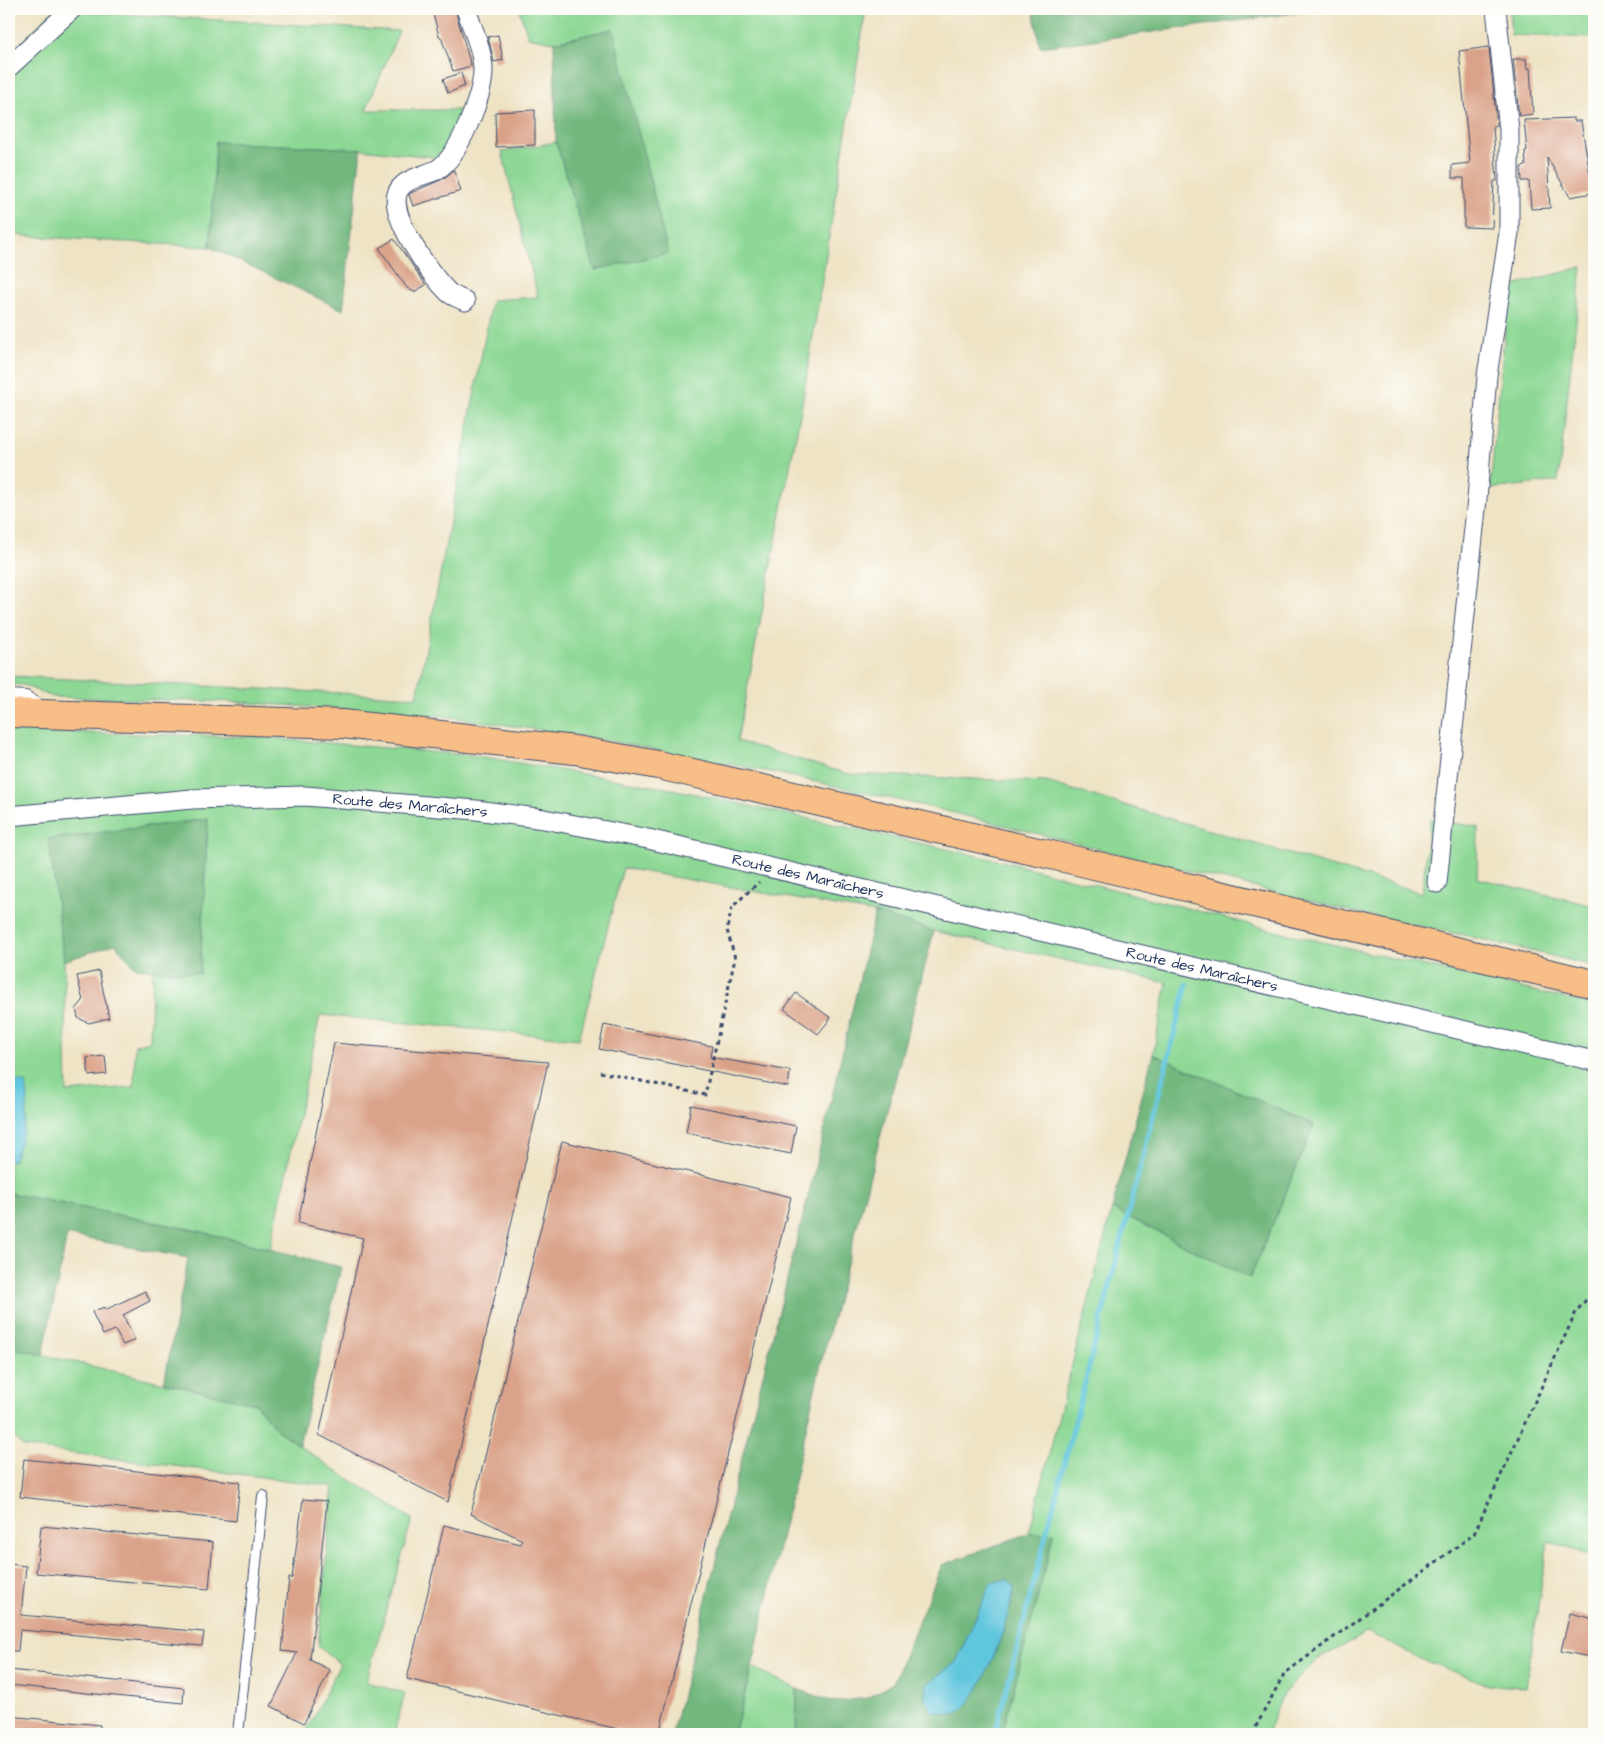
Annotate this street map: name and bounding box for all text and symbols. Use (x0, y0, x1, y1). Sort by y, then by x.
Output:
street label: Route des Maraîchers (332, 788, 489, 823)
street label: Route des Maraîchers (730, 849, 886, 904)
street label: Route des Maraîchers (1124, 942, 1280, 997)

